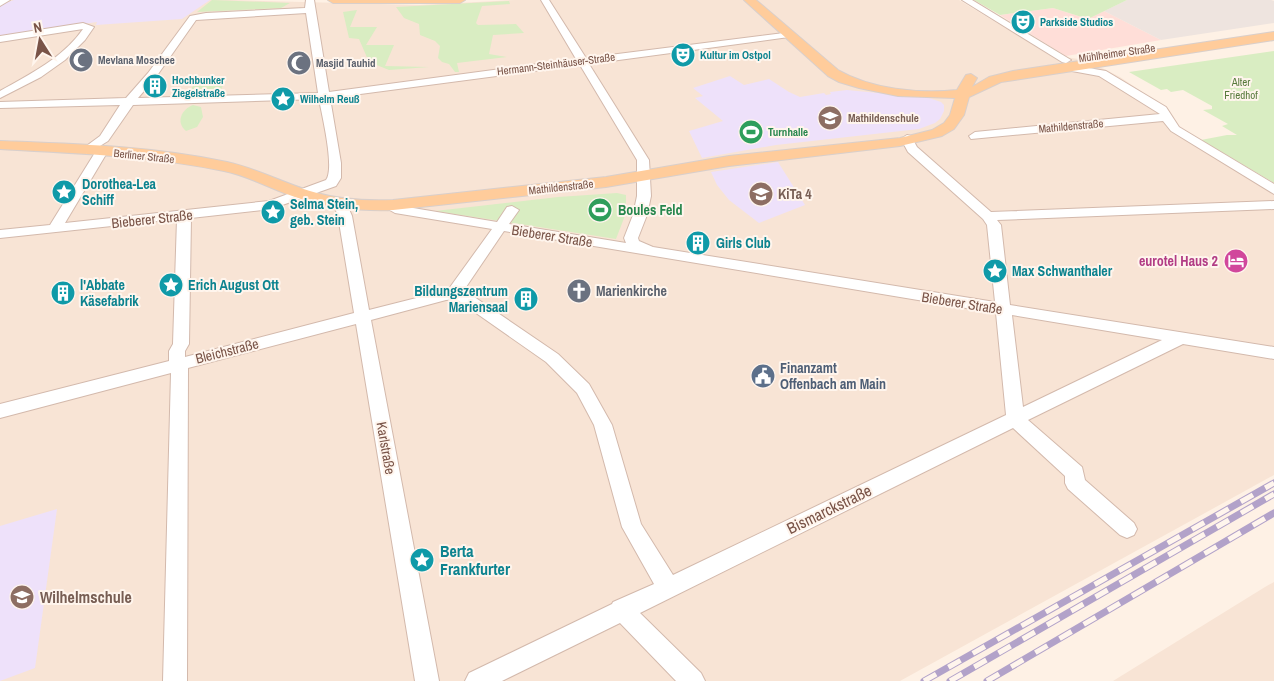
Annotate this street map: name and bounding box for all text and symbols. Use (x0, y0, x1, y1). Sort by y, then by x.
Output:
theatre icon: Parkside Studios (1010, 9, 1036, 35)
north arrow (15, 15, 65, 65)
place label: Parkside Studios (1040, 15, 1113, 29)
text: N (32, 18, 43, 37)
street label: Mühlheimer Straße (1078, 41, 1156, 65)
theatre icon: Kultur im Ostpol (670, 42, 696, 68)
mosque icon: Mevlana Moschee (68, 47, 94, 73)
place label: Kultur im Ostpol (700, 48, 771, 62)
mosque icon: Masjid Tauhid (286, 50, 312, 76)
street label: Hermann-Steinhäuser-Straße (496, 50, 616, 78)
place label: Mevlana Moschee (98, 53, 175, 67)
place label: Masjid Tauhid (316, 56, 376, 70)
building icon: Hochbunker Ziegelstraße (142, 73, 168, 99)
place label: Hochbunker Ziegelstraße (172, 73, 225, 100)
park label: Alter Friedhof (1224, 75, 1258, 102)
place icon: Wilhelm Reuß (270, 86, 296, 112)
place label: Wilhelm Reuß (300, 92, 360, 106)
school or university icon: Mathildenschule (817, 105, 843, 131)
place label: Mathildenschule (848, 111, 919, 125)
street label: Mathildenstraße (1038, 116, 1104, 136)
sports icon: Turnhalle (738, 119, 764, 145)
place label: Turnhalle (768, 125, 808, 139)
street label: Berliner Straße (113, 146, 175, 166)
place label: Dorothea-Lea Schiff (82, 175, 157, 209)
street label: Mathildenstraße (528, 177, 594, 197)
place icon: Dorothea-Lea Schiff (51, 179, 77, 205)
school or university icon: KiTa 4 (748, 181, 774, 207)
place label: KiTa 4 (778, 185, 812, 203)
place label: Selma Stein, geb. Stein (290, 195, 358, 229)
sports icon: Boules Feld (587, 197, 613, 223)
place icon: Selma Stein, geb. Stein (260, 199, 286, 225)
place label: Boules Feld (618, 201, 683, 219)
street label: Bieberer Straße (110, 206, 194, 232)
street label: Bieberer Straße (510, 221, 594, 251)
building icon: Girls Club (685, 230, 711, 256)
place label: Girls Club (716, 234, 771, 252)
hotel icon: eurotel Haus 2 (1223, 248, 1249, 274)
place label: eurotel Haus 2 (1139, 252, 1218, 270)
place icon: Max Schwanthaler (982, 258, 1008, 284)
place label: Max Schwanthaler (1012, 262, 1113, 280)
place icon: Erich August Ott (158, 272, 184, 298)
place label: l'Abbate Käsefabrik (80, 276, 139, 310)
place label: Erich August Ott (188, 276, 279, 294)
church icon: Marienkirche (566, 278, 592, 304)
building icon: l'Abbate Käsefabrik (50, 280, 76, 306)
place label: Bildungszentrum Mariensaal (414, 282, 508, 316)
place label: Marienkirche (596, 282, 667, 300)
building icon: Bildungszentrum Mariensaal (513, 286, 539, 312)
street label: Bieberer Straße (920, 288, 1004, 318)
street label: Bleichstraße (194, 334, 260, 368)
place label: Finanzamt Offenbach am Main (780, 359, 886, 393)
public building icon: Finanzamt Offenbach am Main (750, 363, 776, 389)
street label: Karlstraße (373, 420, 399, 476)
street label: Bismarckstraße (783, 479, 875, 539)
place label: Berta Frankfurter (440, 540, 511, 580)
place icon: Berta Frankfurter (409, 547, 435, 573)
school or university icon: Wilhelmschule (9, 584, 35, 610)
place label: Wilhelmschule (40, 586, 132, 608)

